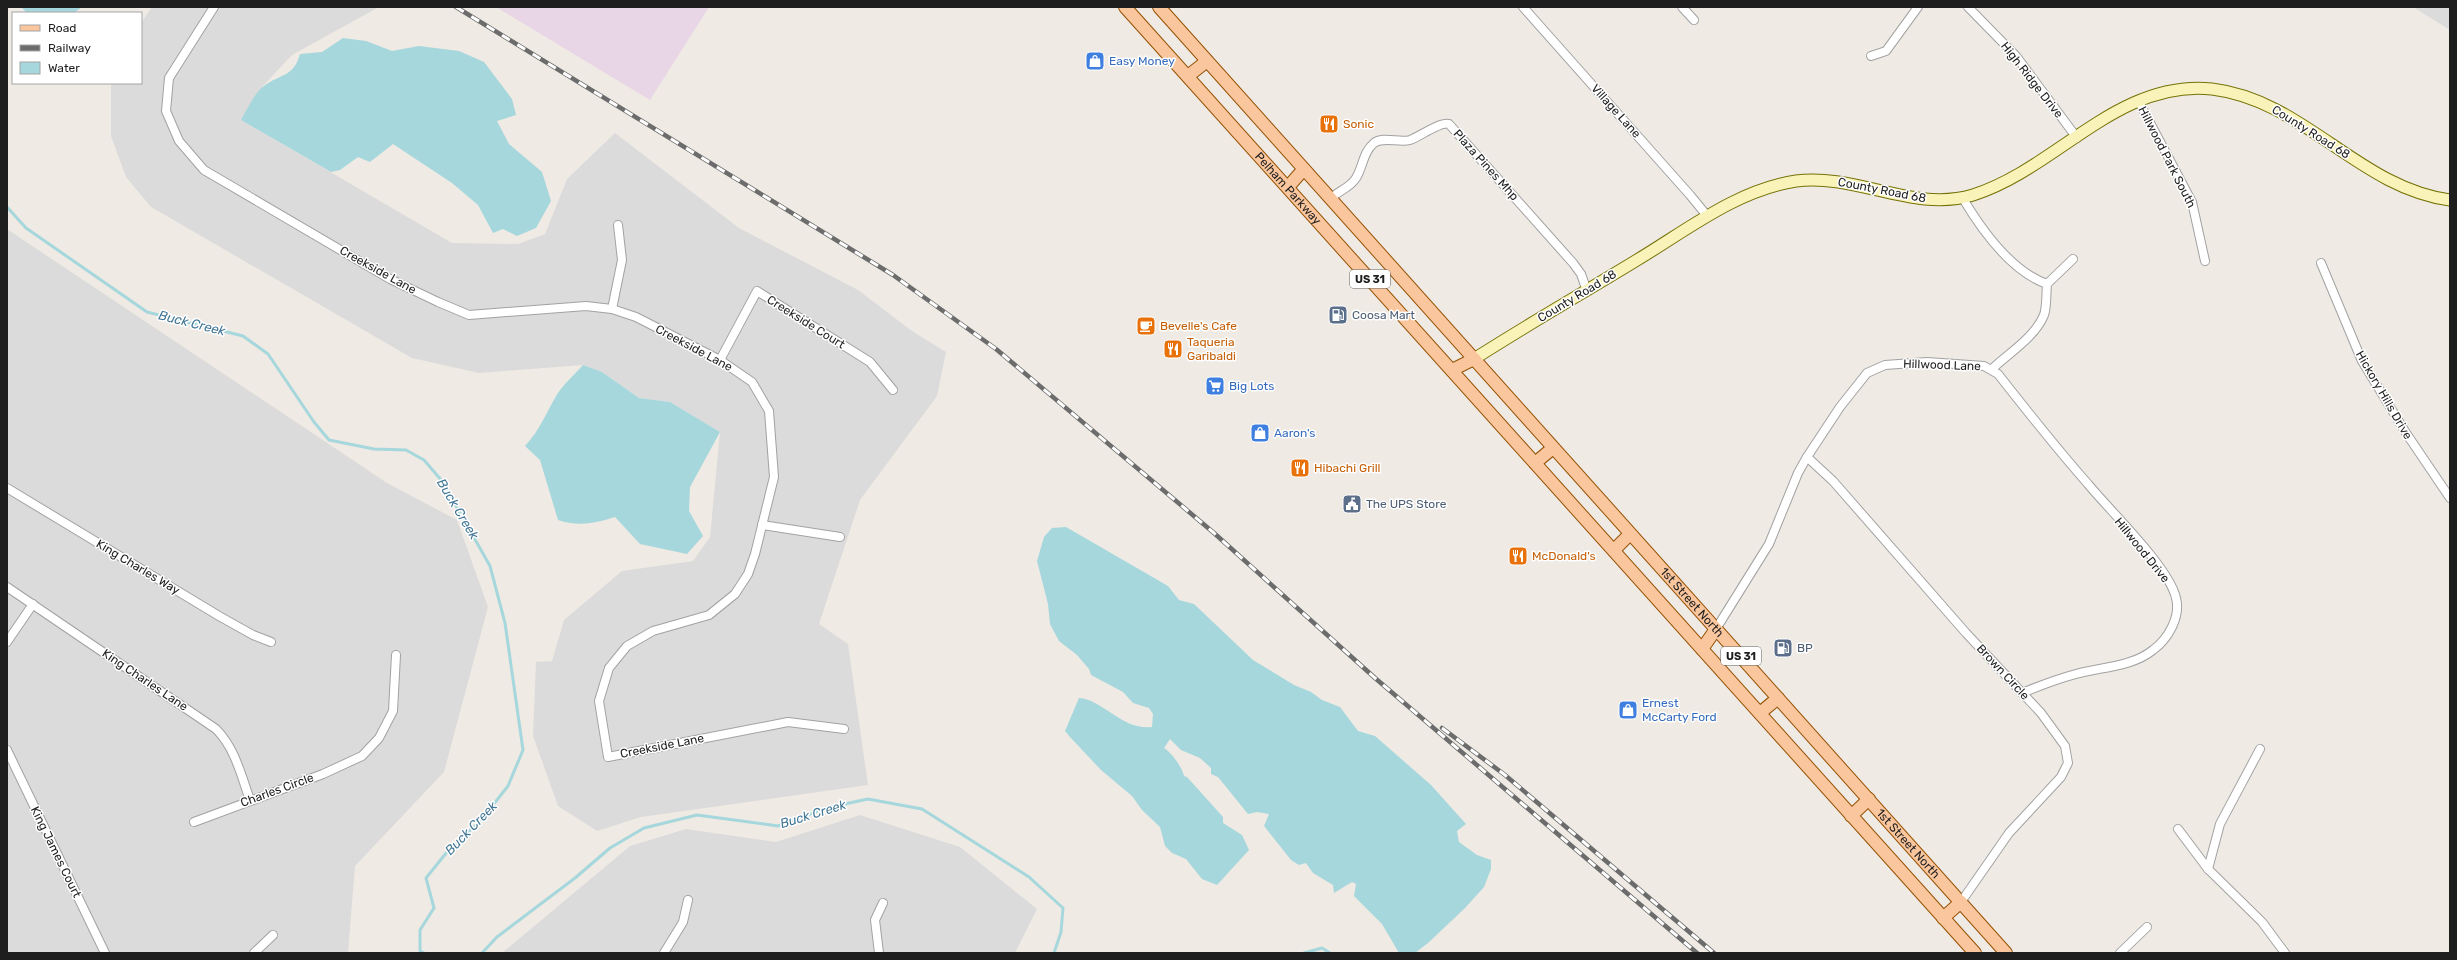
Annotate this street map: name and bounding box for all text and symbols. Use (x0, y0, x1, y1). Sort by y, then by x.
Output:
legend (12, 12, 142, 84)
text: Road (48, 21, 76, 35)
street label: High Ridge Drive (1998, 39, 2066, 121)
text: Railway (48, 41, 91, 55)
shop icon: Easy Money (1084, 50, 1106, 72)
place label: Easy Money (1109, 54, 1175, 68)
text: Water (48, 61, 80, 75)
street label: Village Lane (1588, 81, 1644, 141)
street label: County Road 68 (2269, 102, 2353, 162)
street label: Hillwood Park South (2135, 104, 2199, 210)
restaurant icon: Sonic (1318, 113, 1340, 135)
place label: Sonic (1343, 117, 1375, 131)
street label: Plaza Pines Mhp (1450, 127, 1522, 203)
street label: Pelham Parkway (1252, 149, 1324, 228)
street label: County Road 68 (1837, 175, 1927, 205)
street label: Creekside Lane (337, 243, 419, 297)
street label: County Road 68 (1535, 267, 1619, 325)
road number: US 31 (1350, 270, 1390, 288)
street label: Creekside Court (764, 292, 848, 352)
fuel station icon: Coosa Mart (1327, 304, 1349, 326)
water label: Buck Creek (157, 307, 227, 339)
place label: Coosa Mart (1352, 308, 1415, 322)
cafe icon: Bevelle's Cafe (1135, 315, 1157, 337)
place label: Bevelle's Cafe (1160, 319, 1237, 333)
street label: Creekside Lane (653, 322, 735, 374)
place label: Taqueria Garibaldi (1187, 335, 1236, 363)
restaurant icon: Taqueria Garibaldi (1162, 338, 1184, 360)
street label: Hickory Hills Drive (2353, 348, 2415, 442)
street label: Hillwood Lane (1903, 357, 1981, 373)
supermarket icon: Big Lots (1204, 375, 1226, 397)
place label: Big Lots (1229, 379, 1274, 393)
shop icon: Aaron's (1249, 422, 1271, 444)
place label: Aaron's (1274, 426, 1315, 440)
restaurant icon: Hibachi Grill (1289, 457, 1311, 479)
place label: Hibachi Grill (1314, 461, 1381, 475)
water label: Buck Creek (434, 476, 482, 542)
public building icon: The UPS Store (1341, 493, 1363, 515)
place label: The UPS Store (1366, 497, 1447, 511)
street label: Hillwood Drive (2112, 515, 2173, 586)
street label: King Charles Way (94, 537, 183, 598)
restaurant icon: McDonald's (1507, 545, 1529, 567)
place label: McDonald's (1532, 549, 1596, 563)
street label: 1st Street North (1657, 565, 1727, 640)
fuel station icon: BP (1772, 637, 1794, 659)
place label: BP (1797, 641, 1813, 655)
street label: Brown Circle (1974, 641, 2032, 703)
street label: King Charles Lane (100, 646, 191, 714)
road number: US 31 (1721, 647, 1761, 665)
place label: Ernest McCarty Ford (1642, 696, 1717, 724)
shop icon: Ernest McCarty Ford (1617, 699, 1639, 721)
street label: Creekside Lane (619, 731, 705, 761)
street label: Charles Circle (239, 770, 316, 810)
water label: Buck Creek (778, 797, 848, 831)
water label: Buck Creek (442, 798, 500, 858)
street label: King James Court (28, 804, 84, 900)
street label: 1st Street North (1873, 806, 1943, 881)

